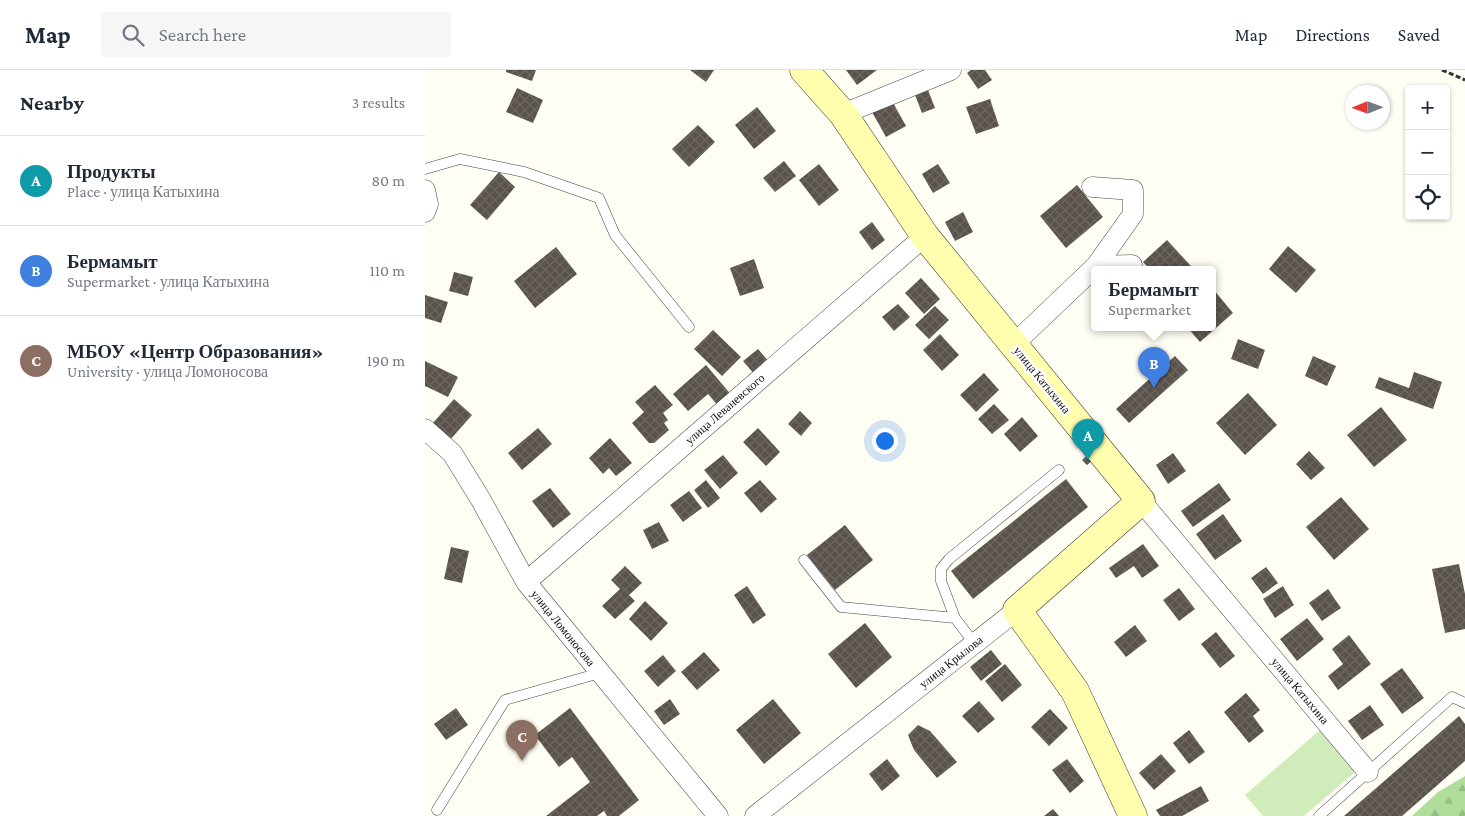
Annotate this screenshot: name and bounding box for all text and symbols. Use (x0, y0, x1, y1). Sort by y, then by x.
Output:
search box (101, 12, 451, 57)
text: Map (25, 21, 71, 48)
icon: search (119, 21, 147, 49)
text: Search here (159, 24, 246, 45)
text: Map (1235, 25, 1267, 45)
text: Directions (1295, 25, 1370, 45)
text: Saved (1398, 25, 1440, 45)
north arrow (1345, 85, 1390, 130)
map controls (1405, 85, 1450, 220)
button: + (1405, 85, 1450, 130)
text: Nearby (20, 91, 84, 115)
text: 3 results (352, 94, 405, 111)
button: − (1405, 130, 1450, 175)
text: Продукты (67, 161, 156, 182)
text: A (31, 172, 41, 189)
text: 80 m (371, 172, 405, 189)
button: locate (1405, 175, 1450, 220)
text: Place · улица Катыхина (67, 183, 220, 200)
text: Бермамыт (67, 251, 158, 272)
text: B (31, 262, 41, 279)
text: 110 m (369, 262, 405, 279)
popup (1091, 266, 1216, 331)
text: Supermarket · улица Катыхина (67, 273, 269, 290)
text: Бермамыт (1108, 279, 1199, 300)
text: Supermarket (1108, 301, 1191, 318)
text: МБОУ «Центр Образования» (67, 341, 323, 362)
street label: улица Катыхина (1011, 344, 1074, 417)
pin: B (1138, 347, 1170, 388)
text: C (31, 352, 41, 369)
text: 190 m (367, 352, 405, 369)
text: University · улица Ломоносова (67, 363, 268, 380)
street label: улица Леваневского (682, 371, 768, 447)
pin: A (1072, 419, 1104, 460)
your location (872, 428, 898, 454)
street label: улица Ломоносова (528, 587, 598, 669)
street label: улица Крылова (916, 632, 986, 691)
street label: улица Катыхина (1268, 655, 1332, 728)
pin: C (506, 720, 538, 761)

